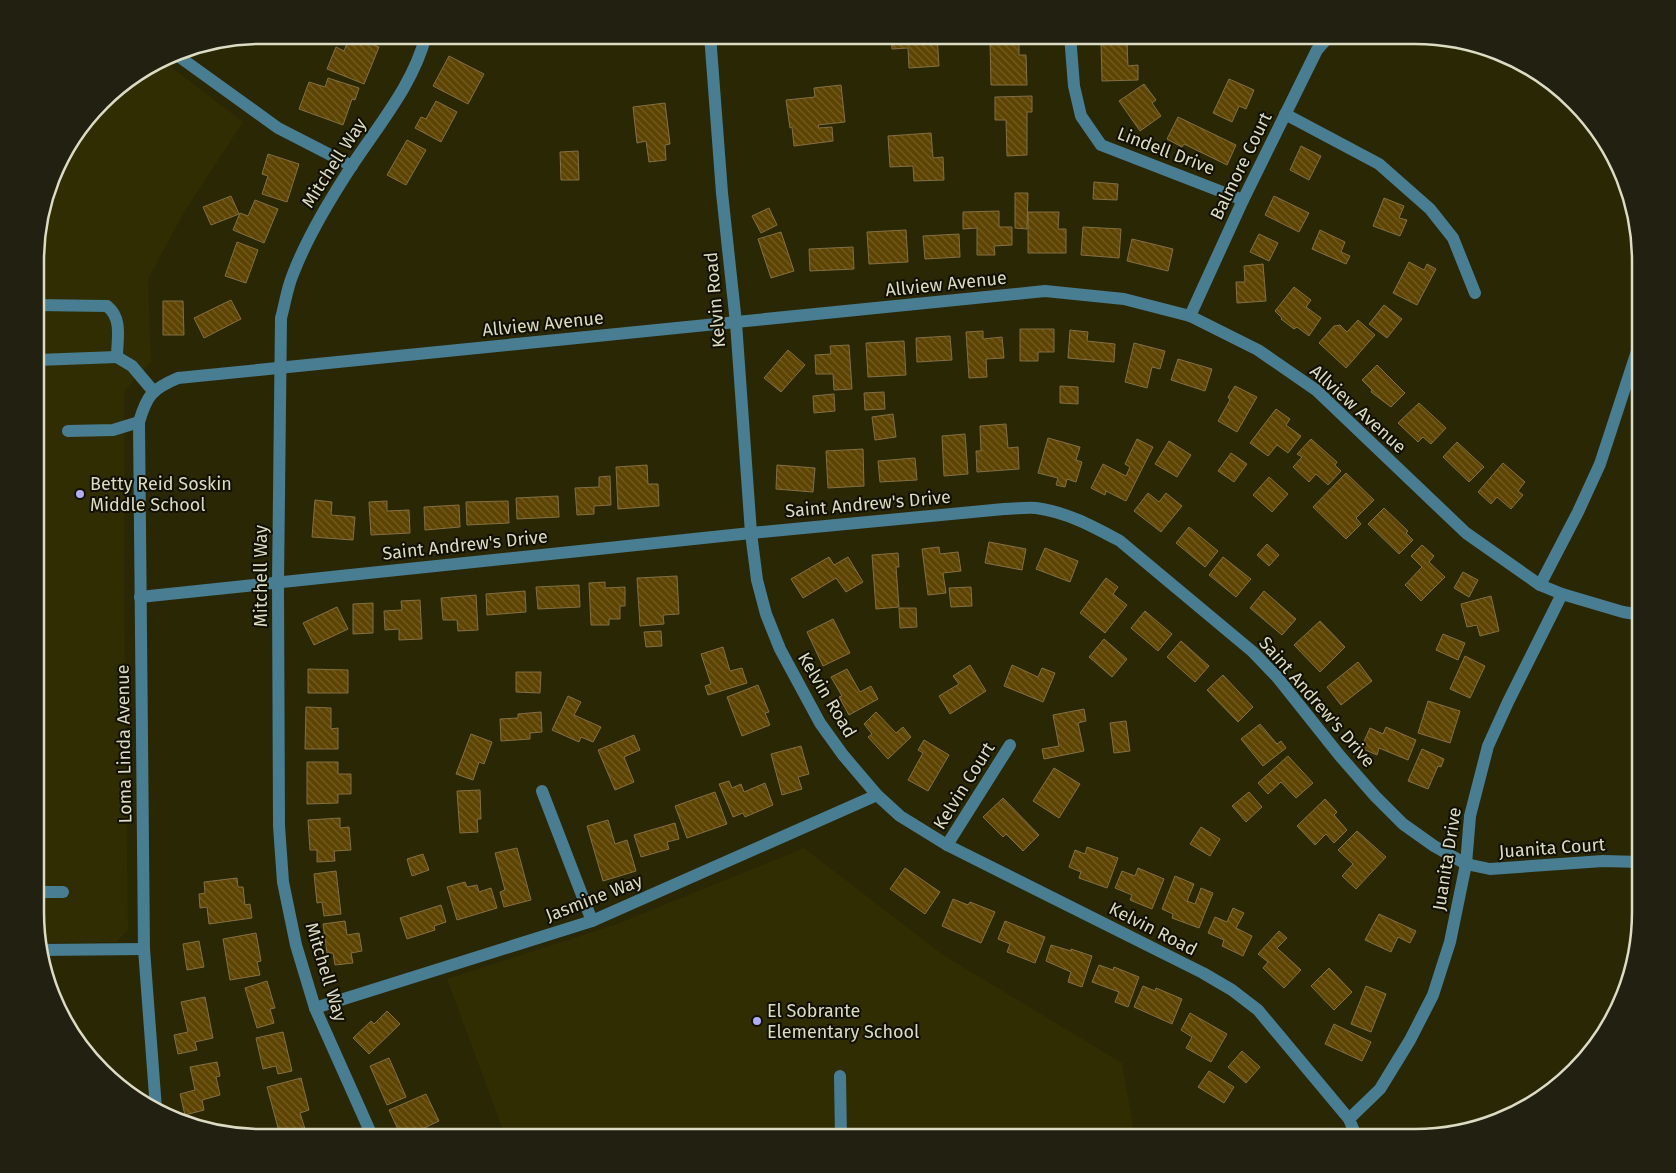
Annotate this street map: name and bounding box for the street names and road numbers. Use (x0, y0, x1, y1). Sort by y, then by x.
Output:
street label: Balmore Court (1205, 108, 1277, 223)
street label: Mitchell Way (297, 114, 371, 212)
street label: Lindell Drive (1114, 122, 1218, 180)
street label: Kelvin Road (700, 251, 730, 349)
street label: Allview Avenue (884, 267, 1008, 301)
street label: Allview Avenue (481, 307, 605, 341)
street label: Allview Avenue (1305, 360, 1411, 458)
street label: Saint Andrew's Drive (784, 486, 952, 522)
street label: Mitchell Way (250, 525, 272, 627)
street label: Saint Andrew's Drive (381, 525, 549, 565)
street label: Saint Andrew's Drive (1254, 632, 1380, 772)
street label: Kelvin Road (793, 648, 861, 742)
street label: Loma Linda Avenue (112, 664, 136, 824)
street label: Kelvin Court (929, 738, 1000, 834)
street label: Juanita Drive (1428, 806, 1466, 912)
street label: Juanita Court (1498, 833, 1606, 863)
street label: Jasmine Way (543, 869, 646, 927)
street label: Kelvin Road (1105, 897, 1201, 961)
street label: Mitchell Way (301, 920, 352, 1024)

